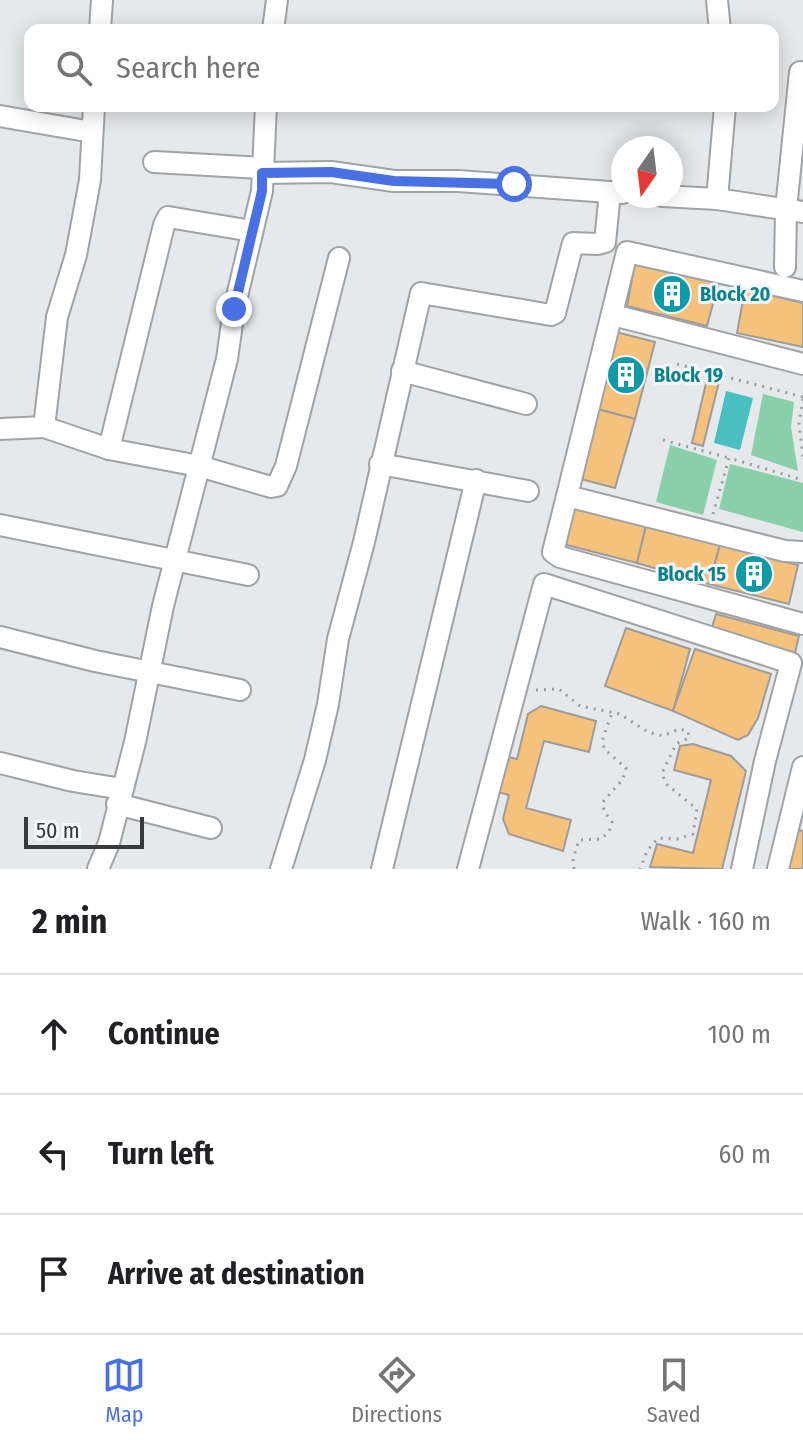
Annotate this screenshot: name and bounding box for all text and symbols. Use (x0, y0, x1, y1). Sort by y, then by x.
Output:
search box (24, 24, 779, 112)
icon: search (52, 46, 96, 90)
text: Search here (116, 50, 261, 86)
north arrow (611, 136, 683, 208)
route start (496, 166, 532, 202)
building icon: Block 20 (651, 273, 693, 315)
place label: Block 20 (700, 282, 771, 306)
route end (216, 291, 252, 327)
building icon: Block 19 (605, 354, 647, 396)
place label: Block 19 (654, 363, 723, 387)
building icon: Block 15 (733, 553, 775, 595)
place label: Block 15 (657, 562, 726, 586)
scale bar (24, 813, 144, 849)
text: 50 m (36, 817, 80, 844)
text: 2 min (32, 901, 107, 942)
text: Walk · 160 m (640, 906, 771, 937)
icon: ahead (32, 1012, 76, 1056)
text: Continue (108, 1016, 220, 1052)
text: 100 m (708, 1019, 771, 1050)
icon: left (32, 1132, 76, 1176)
text: Turn left (108, 1136, 214, 1172)
text: 60 m (718, 1139, 771, 1170)
icon: arrive (32, 1252, 76, 1296)
text: Arrive at destination (108, 1256, 365, 1292)
tab: Map (102, 1353, 146, 1428)
tab: Directions (351, 1353, 442, 1428)
tab: Saved (647, 1353, 701, 1428)

